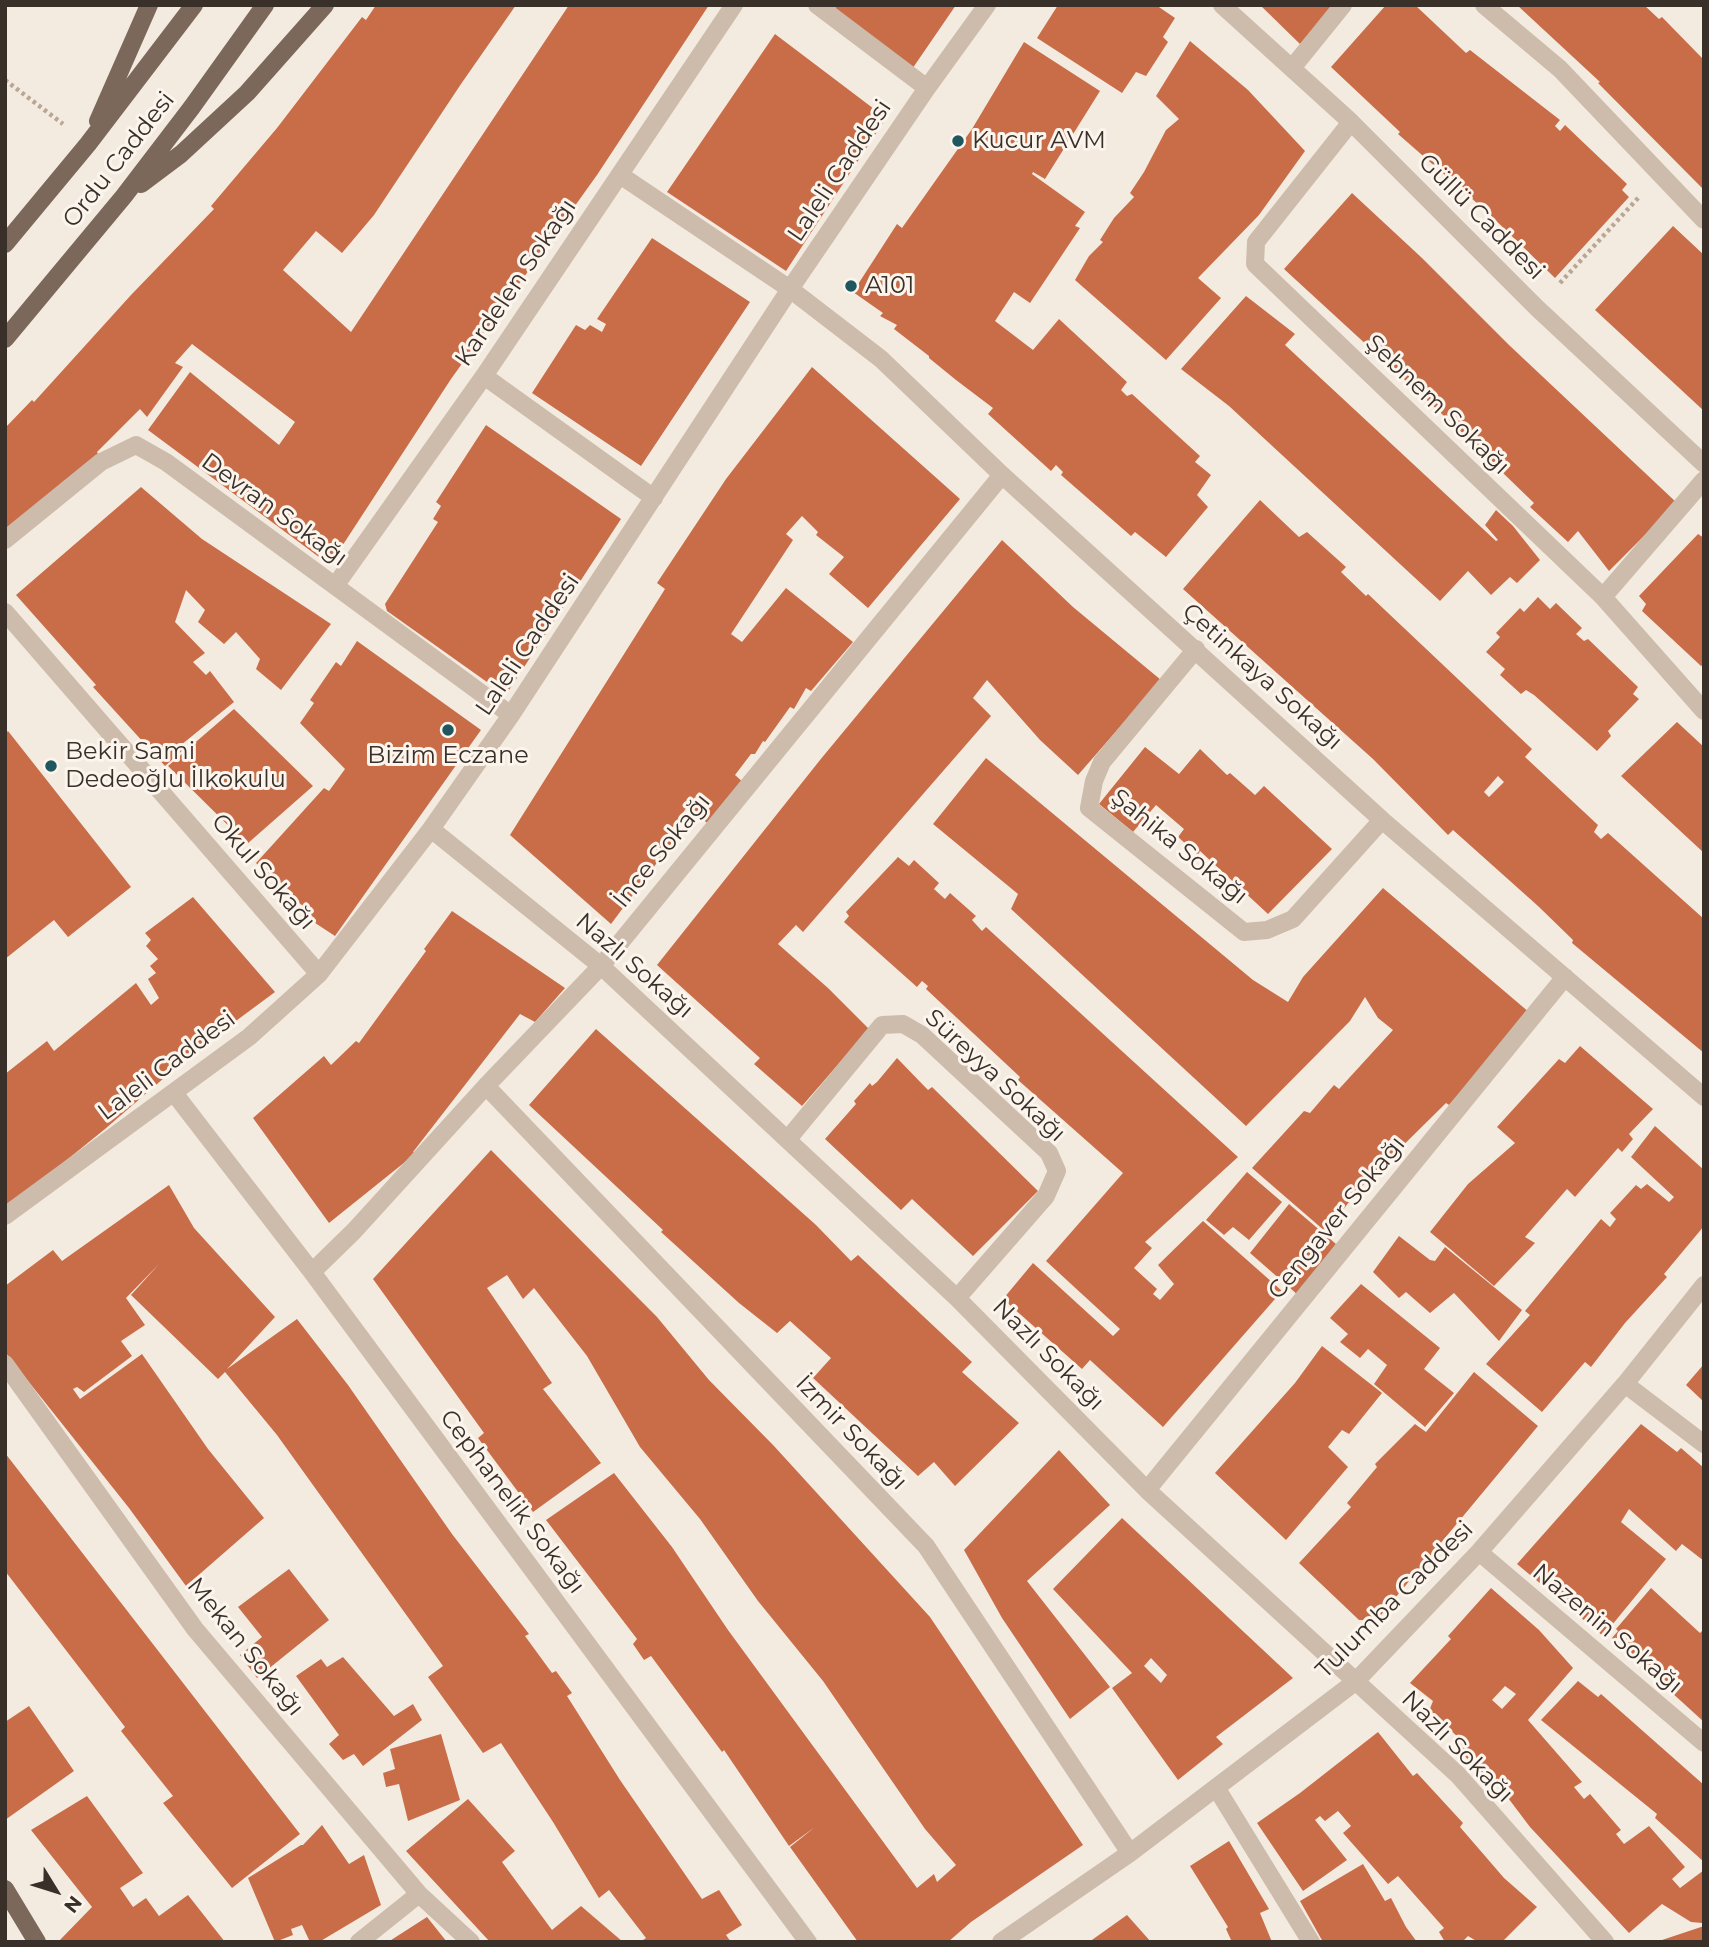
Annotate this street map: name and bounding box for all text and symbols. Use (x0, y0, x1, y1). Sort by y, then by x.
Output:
street label: Ordu Caddesi (57, 86, 181, 234)
street label: Laleli Caddesi (782, 95, 898, 247)
place label: Kucur AVM (972, 127, 1106, 155)
marker: Kucur AVM (950, 133, 966, 149)
street label: Güllü Caddesi (1412, 148, 1550, 286)
street label: Kardelen Sokağı (449, 194, 583, 372)
place label: A101 (865, 272, 914, 300)
marker: A101 (843, 278, 859, 294)
street label: Şebnem Sokağı (1359, 329, 1515, 481)
street label: Devran Sokağı (195, 447, 353, 573)
street label: Laleli Caddesi (470, 569, 586, 721)
street label: Çetinkaya Sokağı (1176, 598, 1348, 756)
marker: Bizim Eczane (440, 722, 456, 738)
place label: Bekir Sami Dedeoğlu İlkokulu (65, 738, 286, 794)
place label: Bizim Eczane (367, 742, 529, 770)
marker: Bekir Sami Dedeoğlu İlkokulu (43, 758, 59, 774)
street label: Şahika Sokağı (1105, 783, 1253, 911)
street label: İnce Sokağı (607, 788, 717, 914)
street label: Okul Sokağı (205, 808, 321, 936)
street label: Nazlı Sokağı (569, 907, 699, 1025)
street label: Süreyya Sokağı (919, 1004, 1071, 1148)
street label: Laleli Caddesi (93, 1005, 241, 1127)
street label: Cengaver Sokağı (1262, 1131, 1412, 1305)
street label: Nazlı Sokağı (986, 1293, 1110, 1417)
street label: İzmir Sokağı (789, 1370, 913, 1496)
street label: Cephanelik Sokağı (433, 1404, 591, 1600)
street label: Tulumba Caddesi (1310, 1515, 1480, 1685)
street label: Nazenin Sokağı (1526, 1558, 1688, 1700)
street label: Mekan Sokağı (181, 1572, 309, 1722)
street label: Nazlı Sokağı (1395, 1685, 1519, 1809)
north arrow (21, 1856, 91, 1926)
text: N (59, 1891, 87, 1917)

